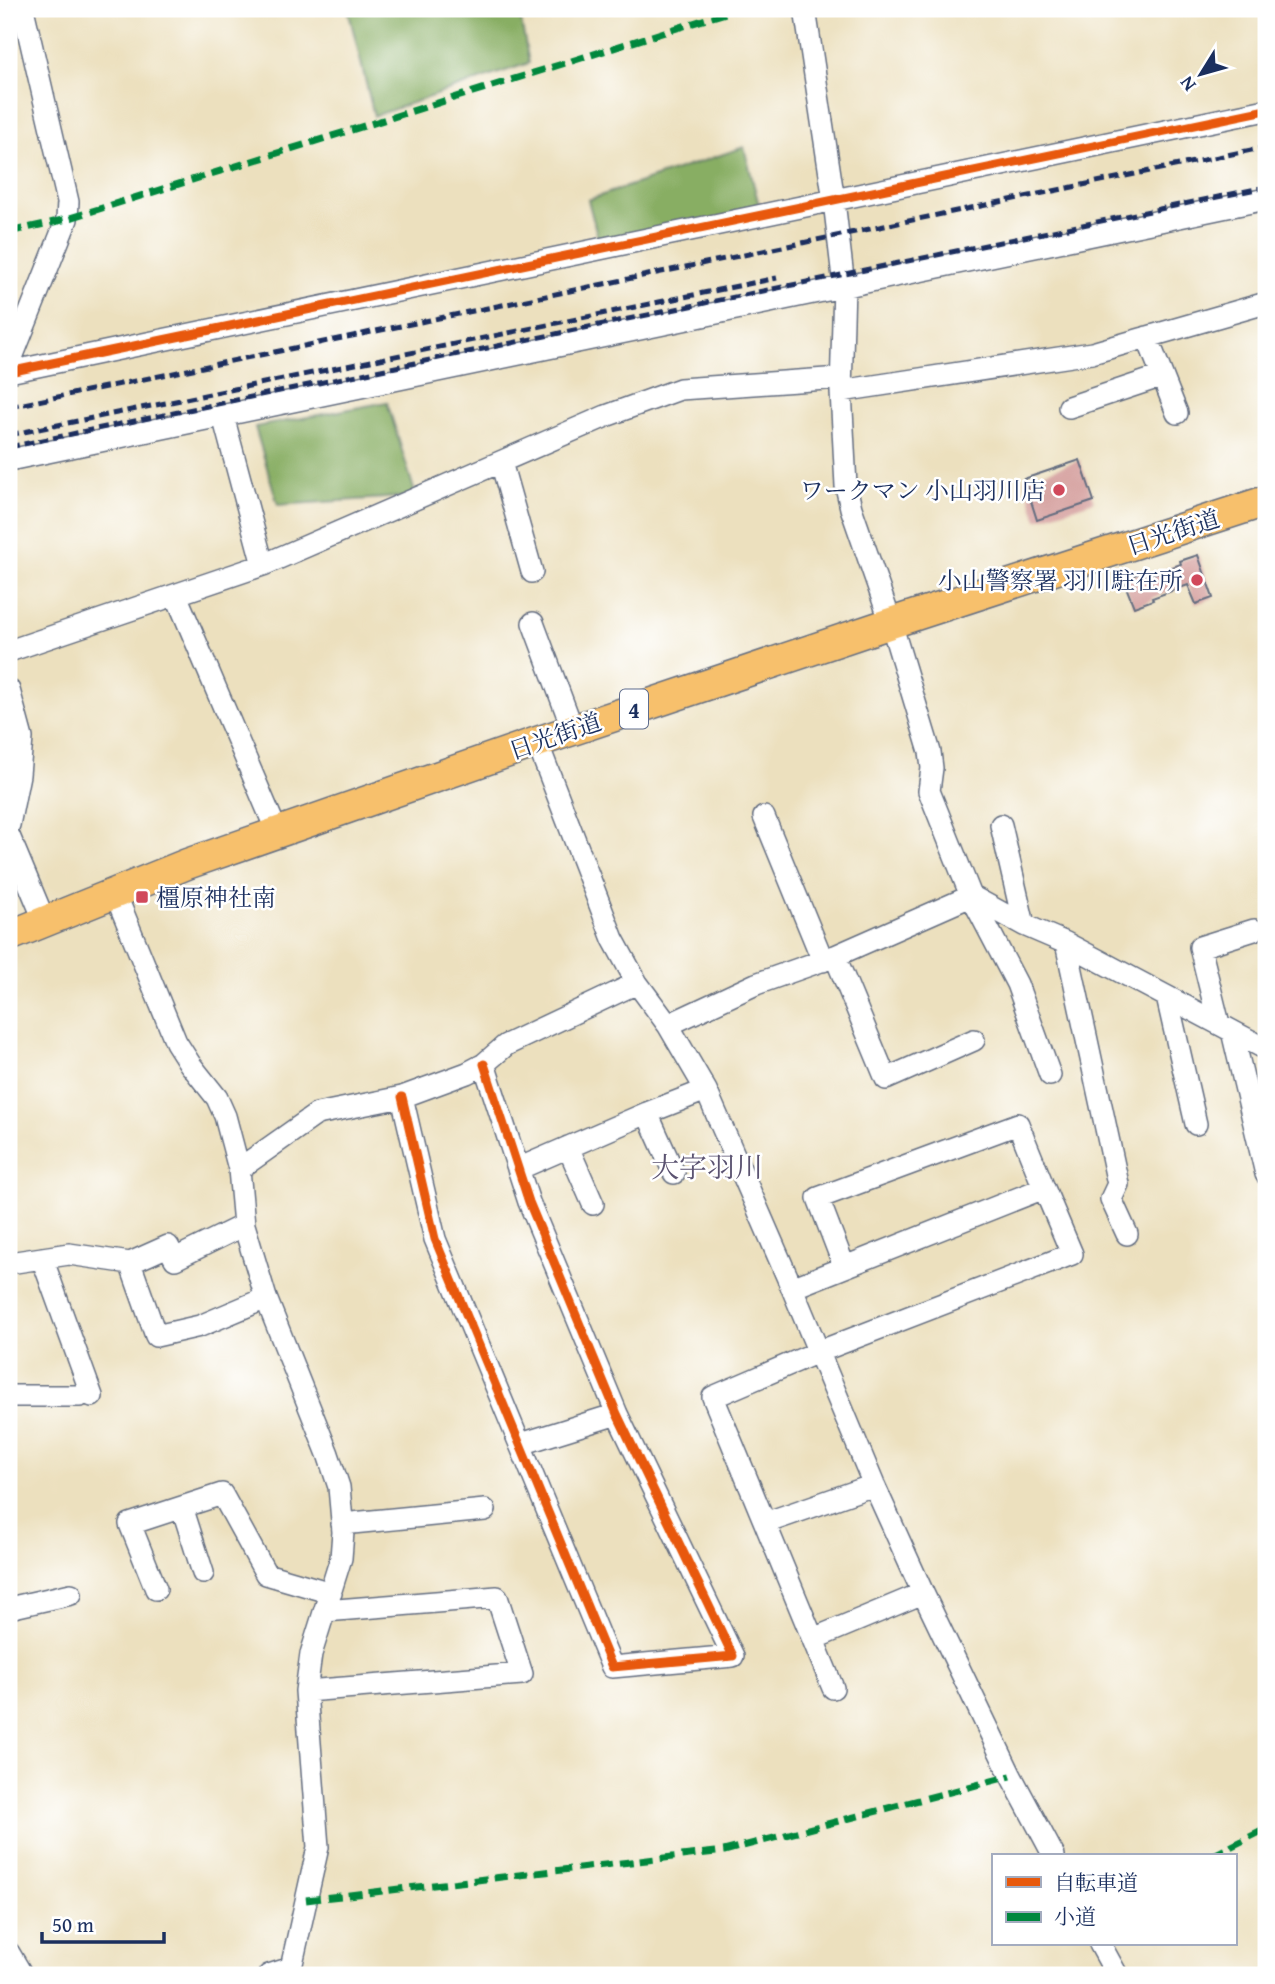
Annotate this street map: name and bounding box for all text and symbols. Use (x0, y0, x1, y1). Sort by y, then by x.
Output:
north arrow (1166, 38, 1236, 108)
text: N (1172, 70, 1202, 98)
place label: ワークマン 小山羽川店 (800, 473, 1045, 508)
marker: ワークマン 小山羽川店 (1051, 482, 1067, 498)
street label: 日光街道 (1122, 501, 1224, 563)
place label: 小山警察署 羽川駐在所 (938, 563, 1183, 598)
marker: 小山警察署 羽川駐在所 (1189, 572, 1205, 588)
road number: 4 (620, 690, 648, 729)
street label: 日光街道 (504, 704, 606, 768)
place label: 橿原神社南 (156, 880, 276, 915)
marker: 橿原神社南 (134, 889, 150, 905)
district label: 大字羽川 (651, 1146, 763, 1187)
legend (992, 1854, 1236, 1946)
text: 自転車道 (1054, 1867, 1138, 1898)
scale bar (42, 1900, 164, 1944)
text: 小道 (1054, 1901, 1096, 1932)
text: 50 m (52, 1909, 94, 1940)

